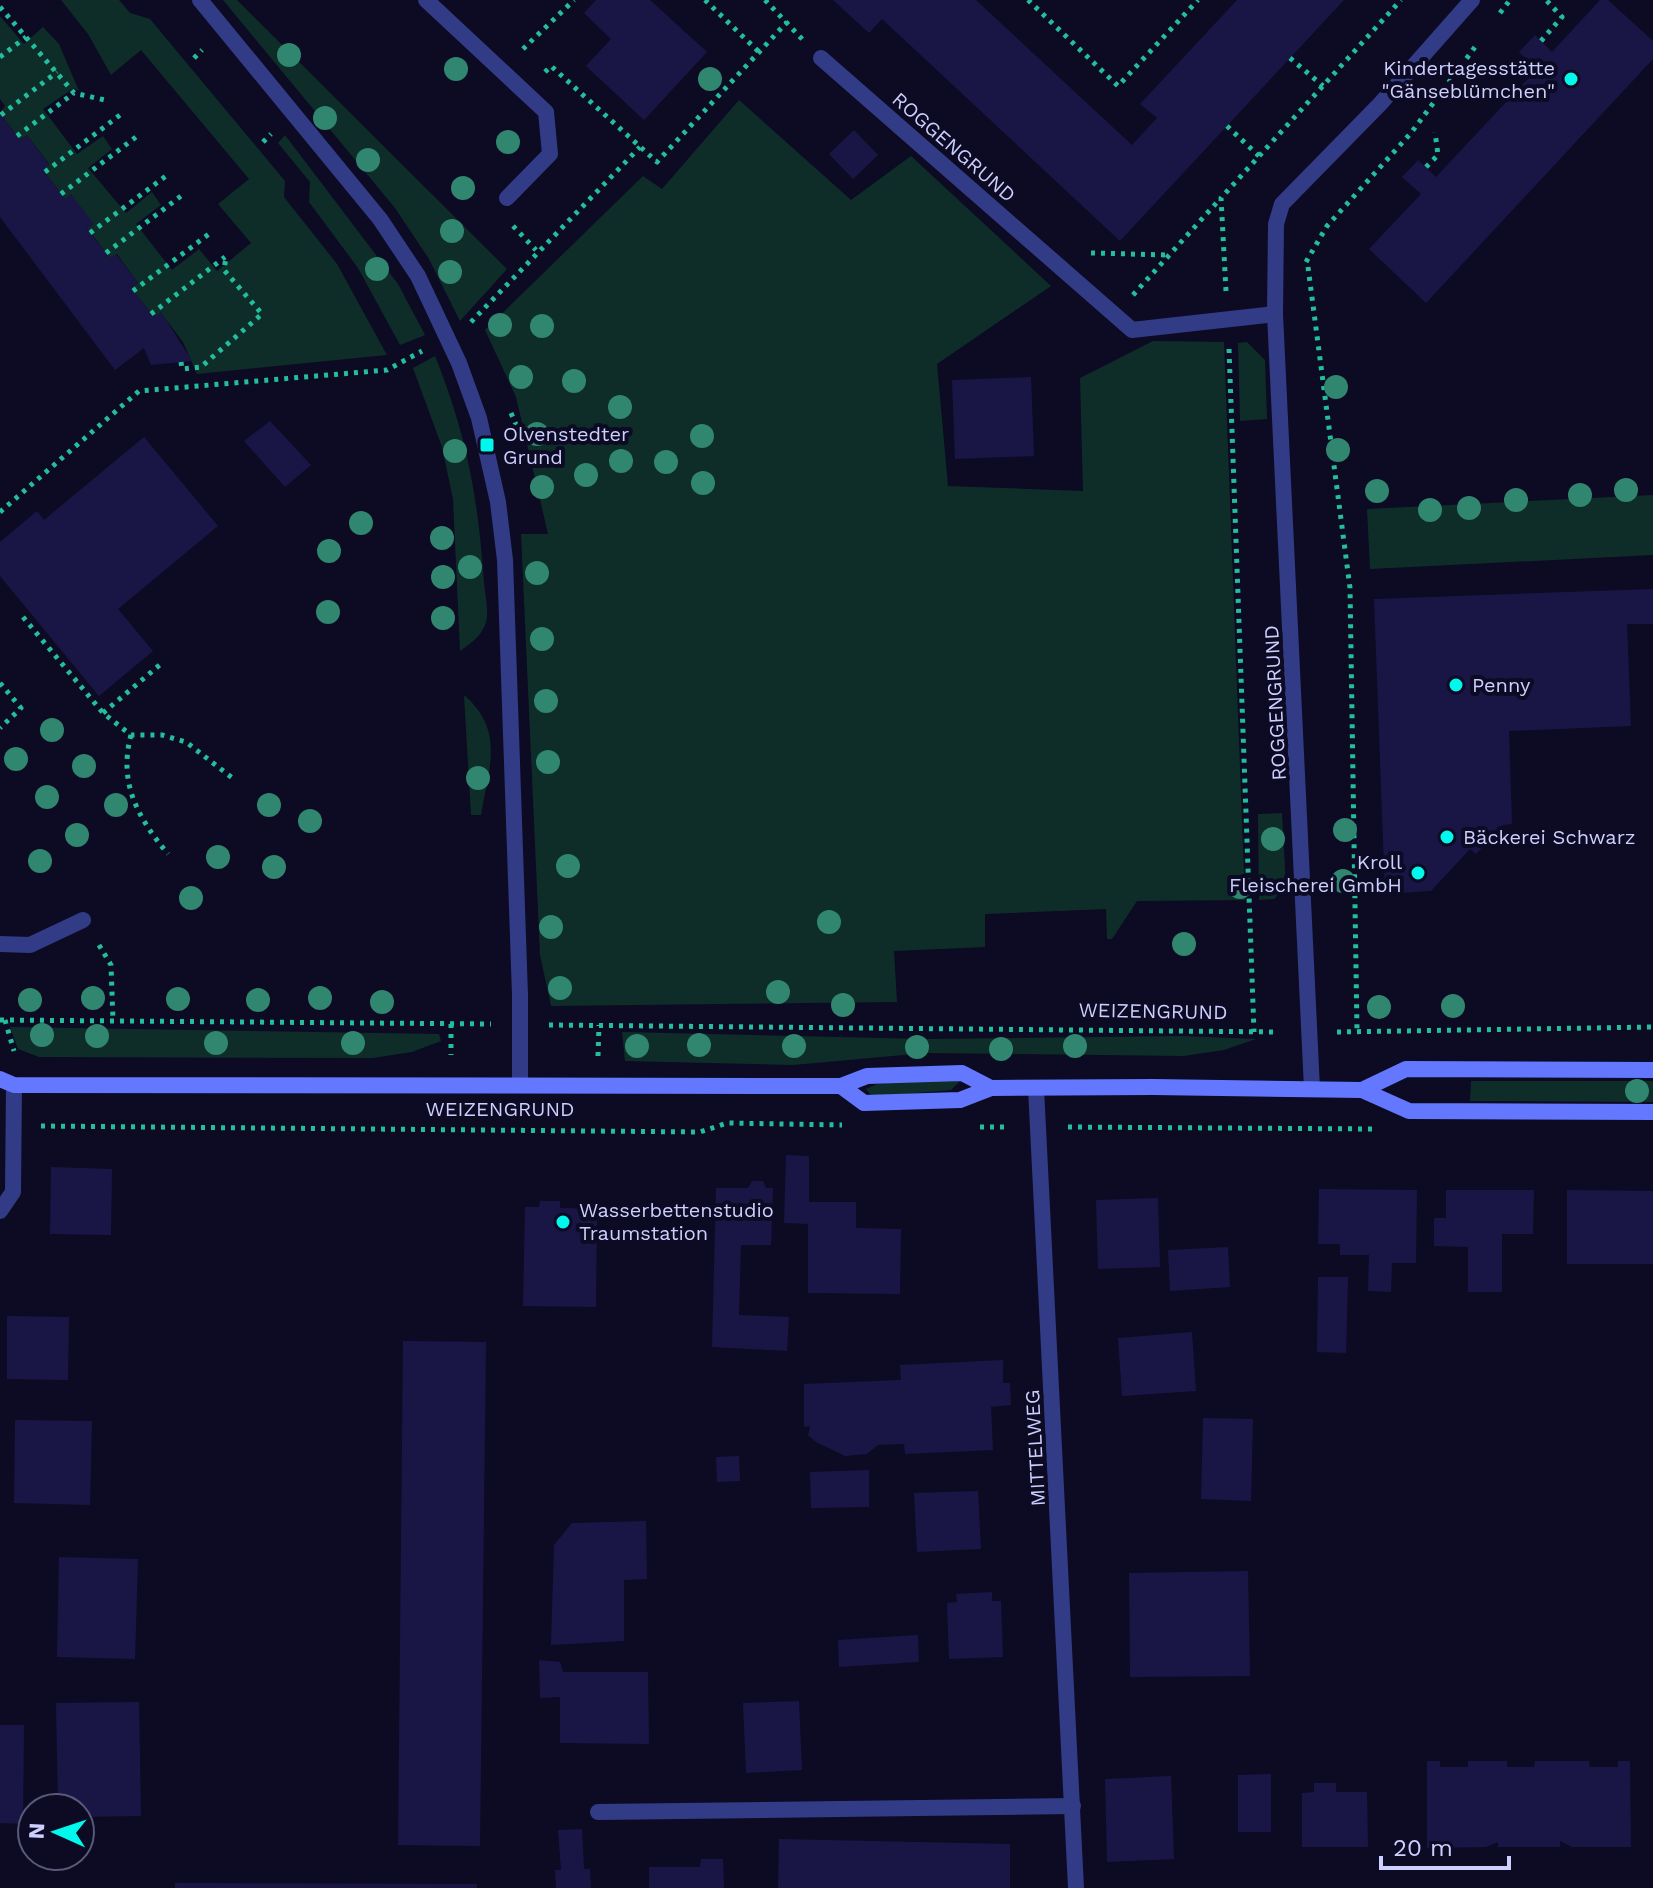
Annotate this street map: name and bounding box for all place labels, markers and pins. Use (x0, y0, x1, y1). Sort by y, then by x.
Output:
place label: Kindertagesstätte "Gänseblümchen" (1382, 56, 1555, 103)
marker: Kindertagesstätte "Gänseblümchen" (1562, 70, 1580, 88)
place label: Olvenstedter Grund (503, 422, 629, 469)
marker: Olvenstedter Grund (478, 436, 496, 454)
place label: Penny (1472, 673, 1531, 697)
marker: Penny (1447, 676, 1465, 694)
place label: Bäckerei Schwarz (1463, 825, 1636, 849)
marker: Bäckerei Schwarz (1438, 828, 1456, 846)
place label: Kroll Fleischerei GmbH (1229, 850, 1402, 897)
marker: Kroll Fleischerei GmbH (1409, 864, 1427, 882)
place label: Wasserbettenstudio Traumstation (579, 1198, 774, 1245)
marker: Wasserbettenstudio Traumstation (554, 1213, 572, 1231)

